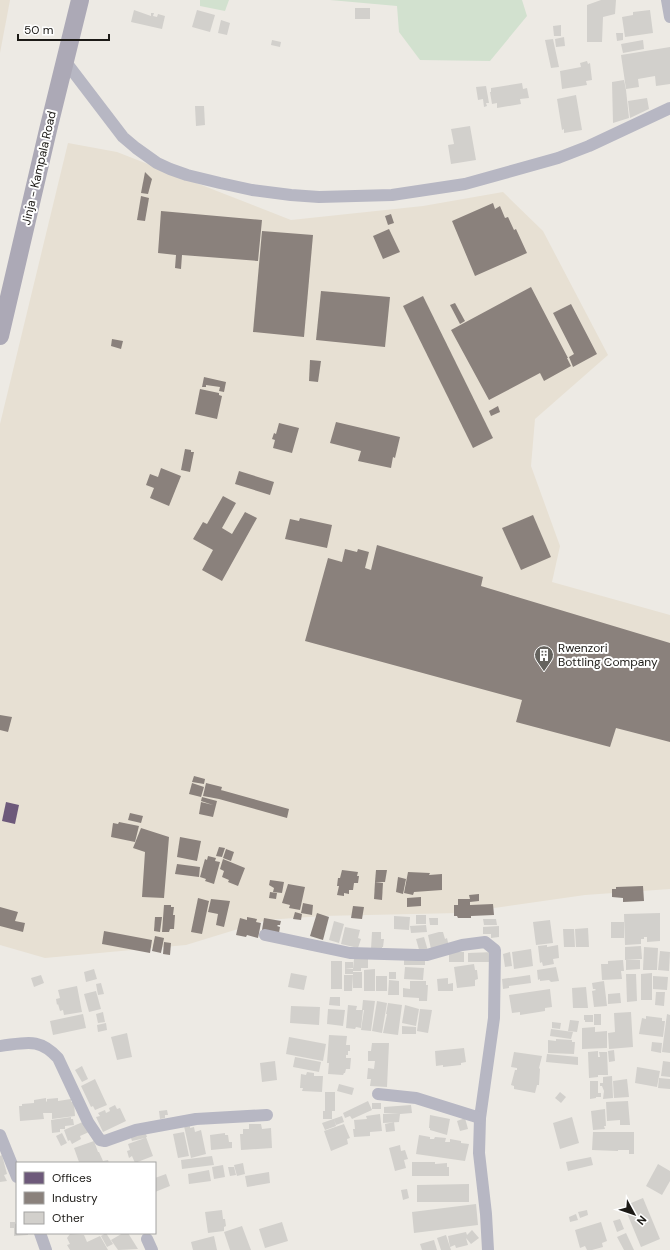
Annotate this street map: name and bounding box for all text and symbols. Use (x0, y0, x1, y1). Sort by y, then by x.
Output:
scale bar (18, 16, 109, 42)
text: 50 m (24, 22, 53, 38)
street label: Jinja - Kampala Road (18, 109, 60, 227)
place label: Rwenzori Bottling Company (558, 640, 658, 670)
building icon: Rwenzori Bottling Company (533, 644, 555, 672)
legend (16, 1162, 156, 1234)
text: Offices (52, 1170, 92, 1186)
text: Industry (52, 1190, 98, 1206)
north arrow (614, 1194, 654, 1234)
text: Other (52, 1210, 85, 1226)
text: N (634, 1213, 650, 1228)

